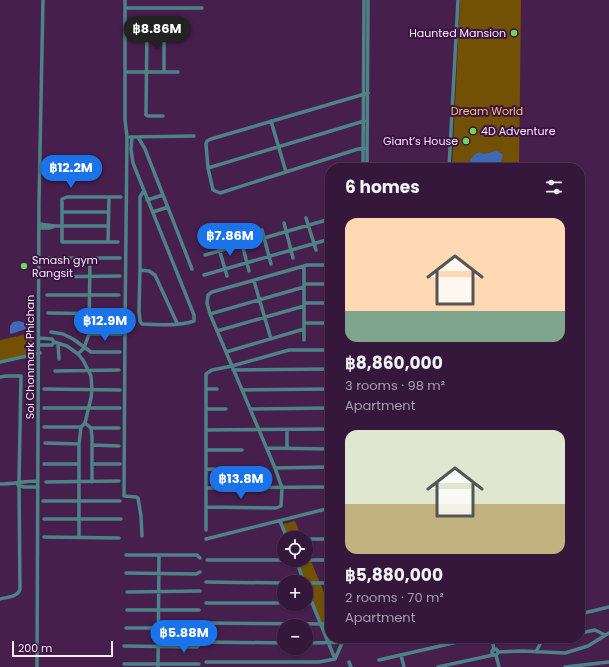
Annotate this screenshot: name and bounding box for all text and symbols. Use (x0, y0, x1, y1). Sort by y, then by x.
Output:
pin: ฿8.86M (124, 16, 190, 50)
text: ฿8.86M (132, 19, 182, 38)
place label: Haunted Mansion (409, 25, 506, 41)
marker: Haunted Mansion (509, 28, 519, 38)
park label: Dream World (451, 103, 523, 119)
place label: 4D Adventure (481, 123, 556, 139)
marker: 4D Adventure (468, 126, 478, 136)
place label: Giant’s House (383, 133, 458, 149)
marker: Giant’s House (461, 136, 471, 146)
pin: ฿12.2M (38, 155, 104, 189)
text: ฿12.2M (49, 158, 93, 177)
text: 6 homes (345, 175, 420, 199)
icon: filters (543, 176, 565, 198)
pin: ฿7.86M (197, 223, 263, 257)
text: ฿7.86M (206, 226, 254, 245)
icon: home (419, 244, 491, 316)
place label: Smash gym Rangsit (32, 252, 98, 281)
marker: Smash gym Rangsit (19, 261, 29, 271)
street label: Soi Chonmark Phichan (22, 295, 38, 419)
pin: ฿12.9M (72, 308, 138, 342)
text: ฿12.9M (83, 311, 127, 330)
text: ฿8,860,000 (345, 351, 443, 375)
text: 3 rooms · 98 m² (345, 376, 445, 395)
text: Apartment (345, 396, 415, 415)
icon: home (419, 456, 491, 528)
pin: ฿13.8M (208, 466, 274, 500)
text: ฿13.8M (218, 469, 264, 488)
map controls (277, 531, 313, 655)
button: locate (277, 531, 313, 567)
text: ฿5,880,000 (345, 563, 443, 587)
button: + (277, 575, 313, 611)
text: 2 rooms · 70 m² (345, 588, 444, 607)
text: Apartment (345, 608, 415, 627)
button: − (277, 619, 313, 655)
pin: ฿5.88M (151, 620, 217, 654)
text: ฿5.88M (159, 623, 209, 642)
scale bar (12, 639, 113, 658)
text: 200 m (18, 640, 52, 656)

